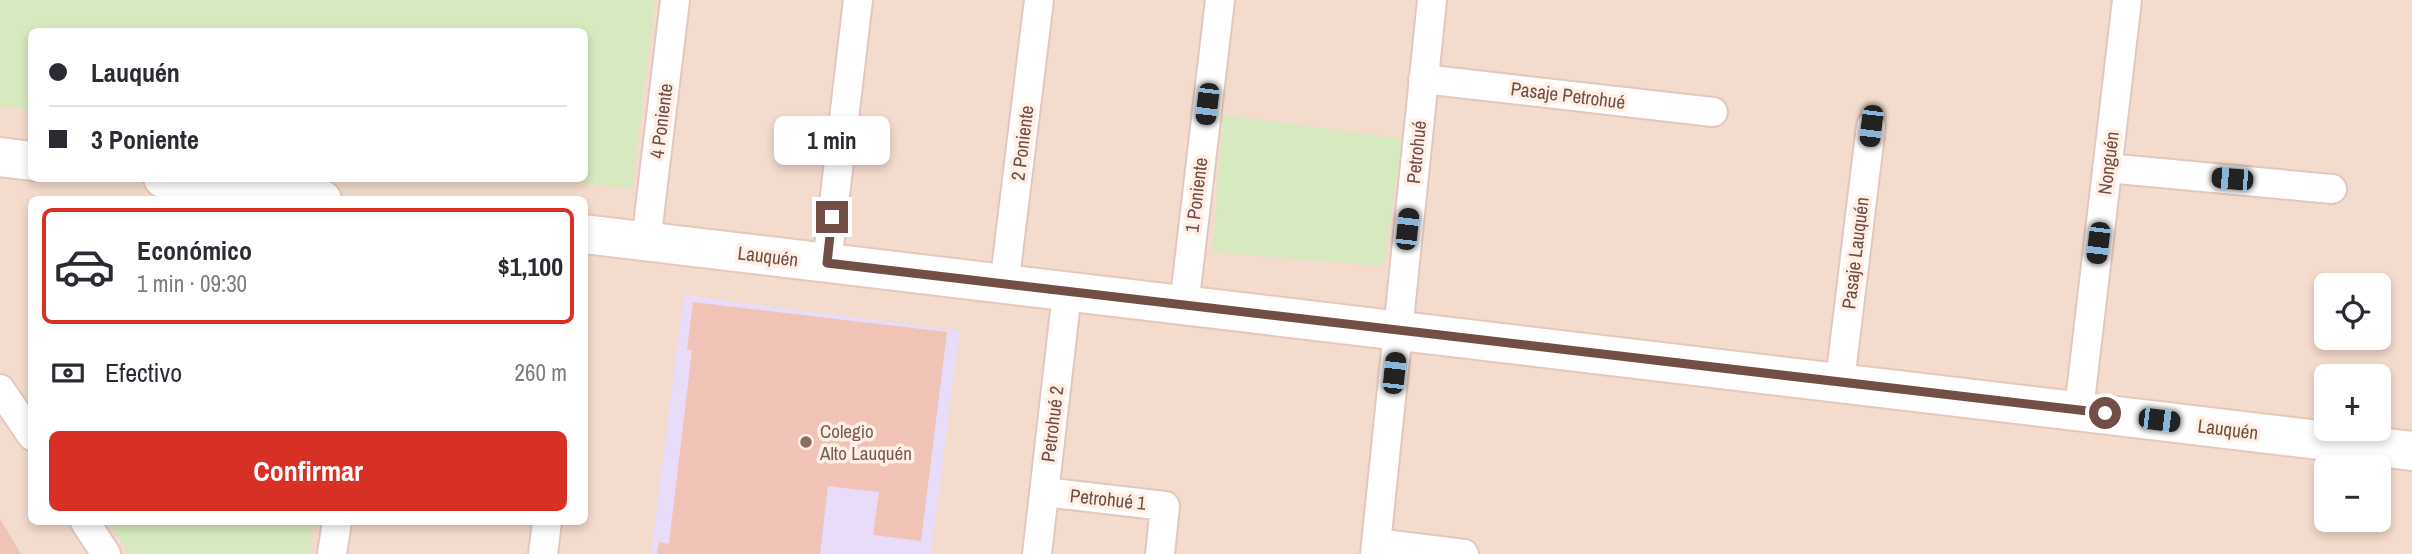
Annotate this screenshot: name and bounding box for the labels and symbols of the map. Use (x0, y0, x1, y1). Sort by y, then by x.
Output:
street label: Pasaje Petrohué (1509, 75, 1627, 115)
street label: 4 Poniente (644, 82, 678, 160)
car (1195, 82, 1220, 126)
street label: 2 Poniente (1005, 104, 1039, 182)
car (1859, 104, 1884, 148)
callout: 1 min (774, 116, 890, 164)
street label: Petrohué (1400, 119, 1432, 185)
street label: Nonguén (2091, 130, 2125, 196)
street label: 1 Poniente (1179, 156, 1213, 234)
car (2211, 167, 2254, 191)
street label: Pasaje Lauquén (1835, 196, 1875, 310)
route end (816, 201, 848, 233)
car (1395, 207, 1420, 251)
car (2086, 221, 2111, 265)
street label: Lauquén (736, 239, 800, 273)
car (1382, 351, 1407, 395)
street label: Petrohué 2 (1034, 385, 1070, 463)
route start (2089, 397, 2121, 429)
car (2137, 407, 2182, 433)
street label: Lauquén (2196, 412, 2260, 446)
place label: Colegio Alto Lauquén (819, 418, 912, 466)
marker: Colegio Alto Lauquén (798, 434, 814, 450)
street label: Petrohué 1 (1069, 482, 1148, 516)

